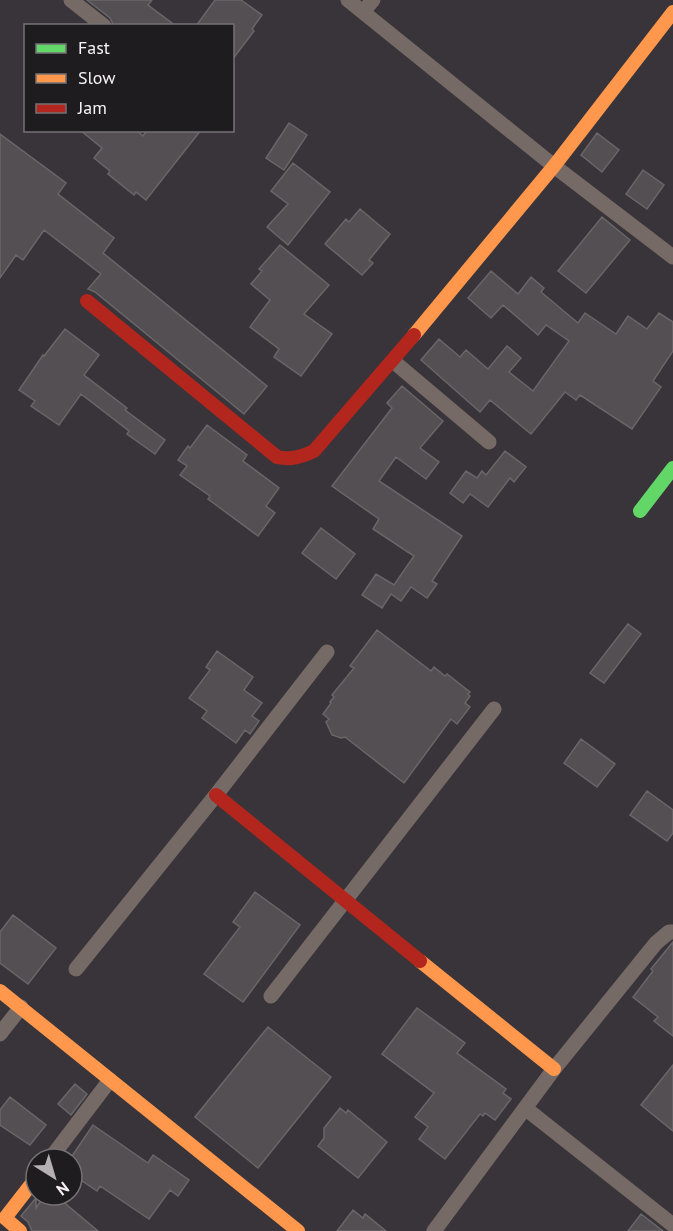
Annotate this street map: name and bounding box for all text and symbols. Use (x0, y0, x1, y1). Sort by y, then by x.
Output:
legend (24, 24, 234, 132)
text: Fast (78, 36, 110, 59)
text: Slow (78, 66, 116, 89)
text: Jam (77, 96, 107, 119)
north arrow (24, 1147, 84, 1207)
text: N (53, 1178, 73, 1200)

